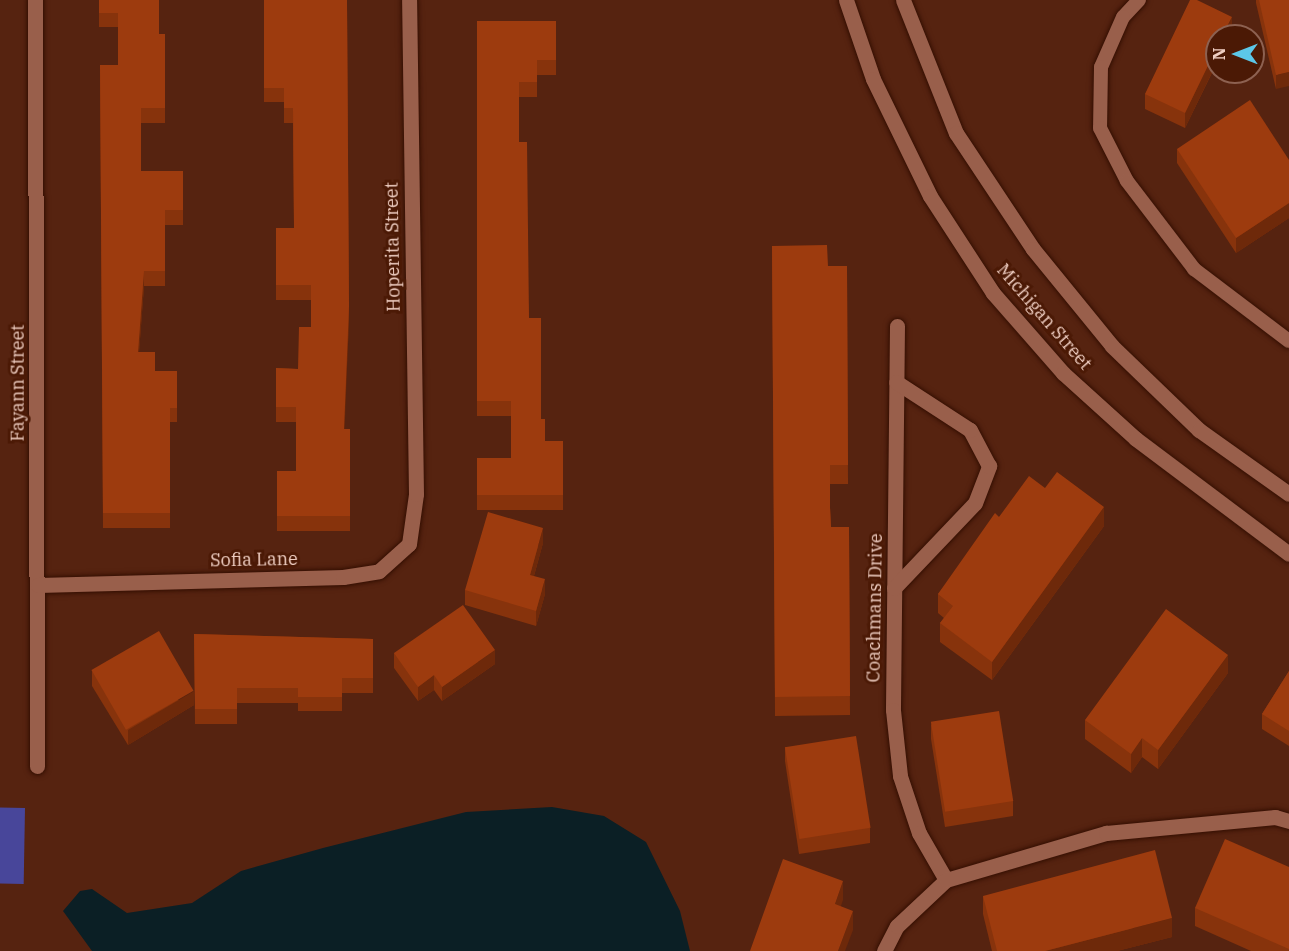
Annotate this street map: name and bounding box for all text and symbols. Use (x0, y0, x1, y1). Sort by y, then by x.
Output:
north arrow (1205, 24, 1265, 84)
text: N (1209, 48, 1229, 60)
street label: Hoperita Street (381, 182, 405, 312)
street label: Michigan Street (992, 260, 1096, 374)
street label: Fayann Street (7, 324, 29, 442)
street label: Coachmans Drive (863, 533, 887, 683)
street label: Sofia Lane (210, 548, 298, 572)

